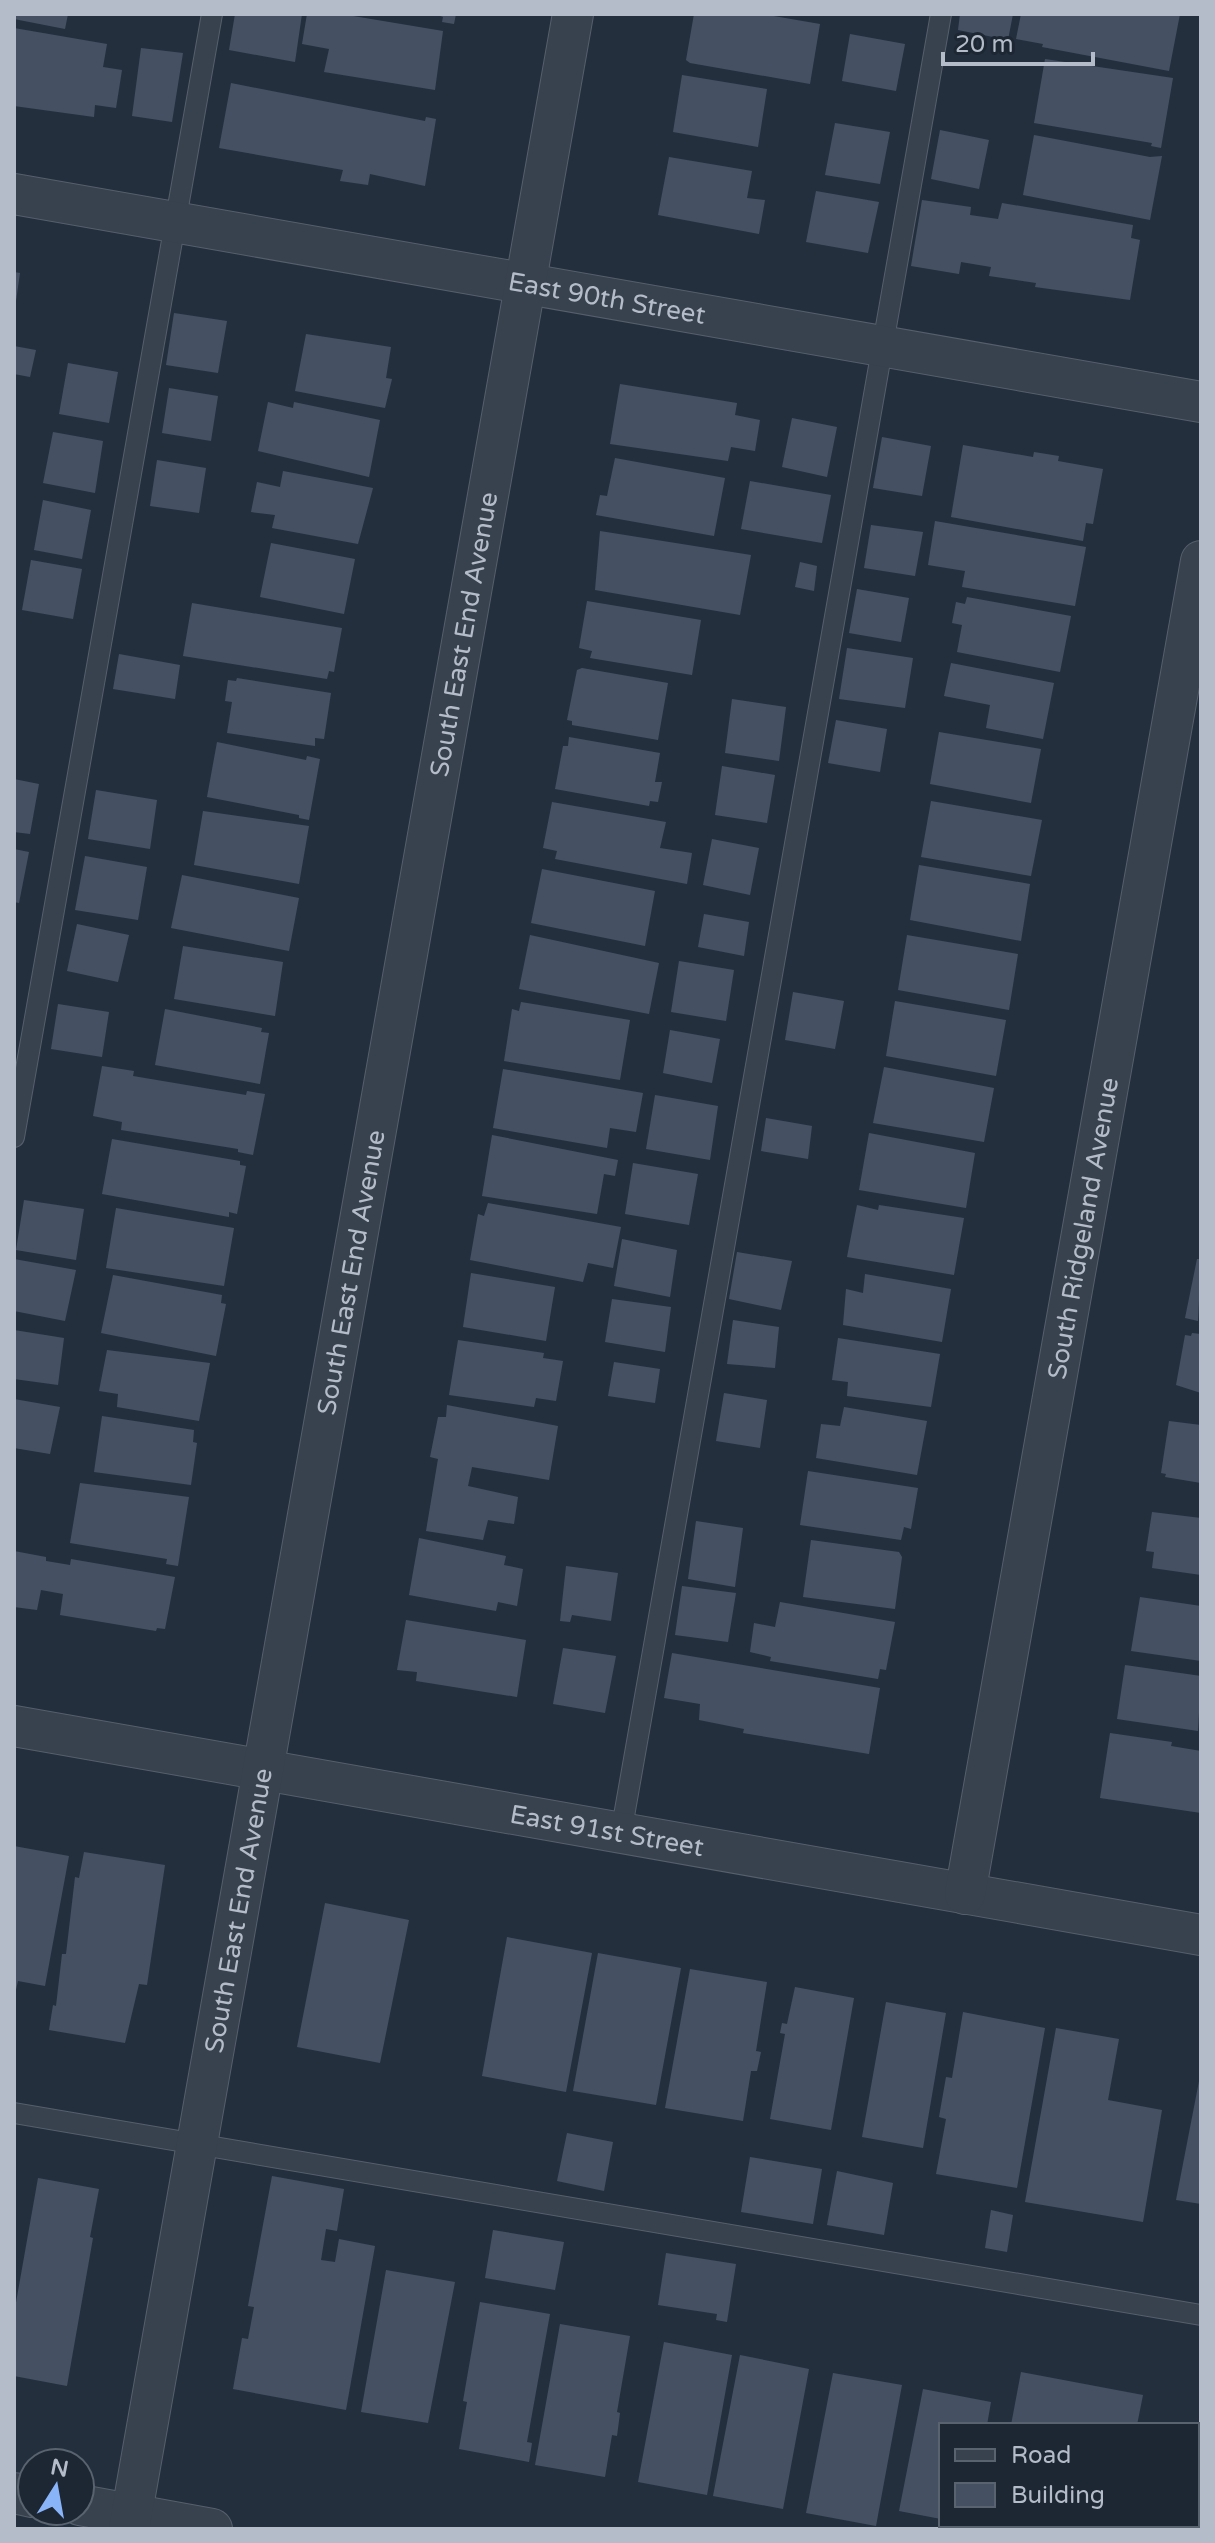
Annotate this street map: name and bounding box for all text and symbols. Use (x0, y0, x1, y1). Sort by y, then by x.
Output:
scale bar (943, 16, 1093, 66)
text: 20 m (955, 30, 1013, 59)
street label: East 90th Street (506, 266, 708, 331)
street label: South East End Avenue (424, 489, 504, 779)
street label: South Ridgeland Avenue (1041, 1075, 1125, 1382)
street label: South East End Avenue (311, 1128, 392, 1417)
street label: South East End Avenue (198, 1766, 279, 2056)
street label: East 91st Street (507, 1799, 706, 1863)
legend (939, 2423, 1199, 2527)
text: Road (1011, 2441, 1071, 2470)
north arrow (16, 2447, 96, 2527)
text: N (48, 2454, 71, 2483)
text: Building (1011, 2481, 1105, 2510)

